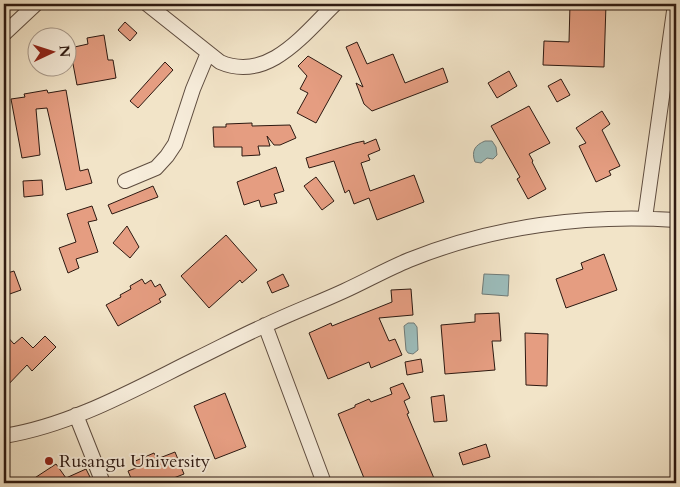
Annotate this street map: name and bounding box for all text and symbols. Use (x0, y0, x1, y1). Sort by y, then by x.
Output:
north arrow (28, 28, 78, 78)
text: N (55, 44, 74, 58)
place label: Rusangu University (59, 449, 211, 474)
marker: Rusangu University (43, 455, 55, 467)

